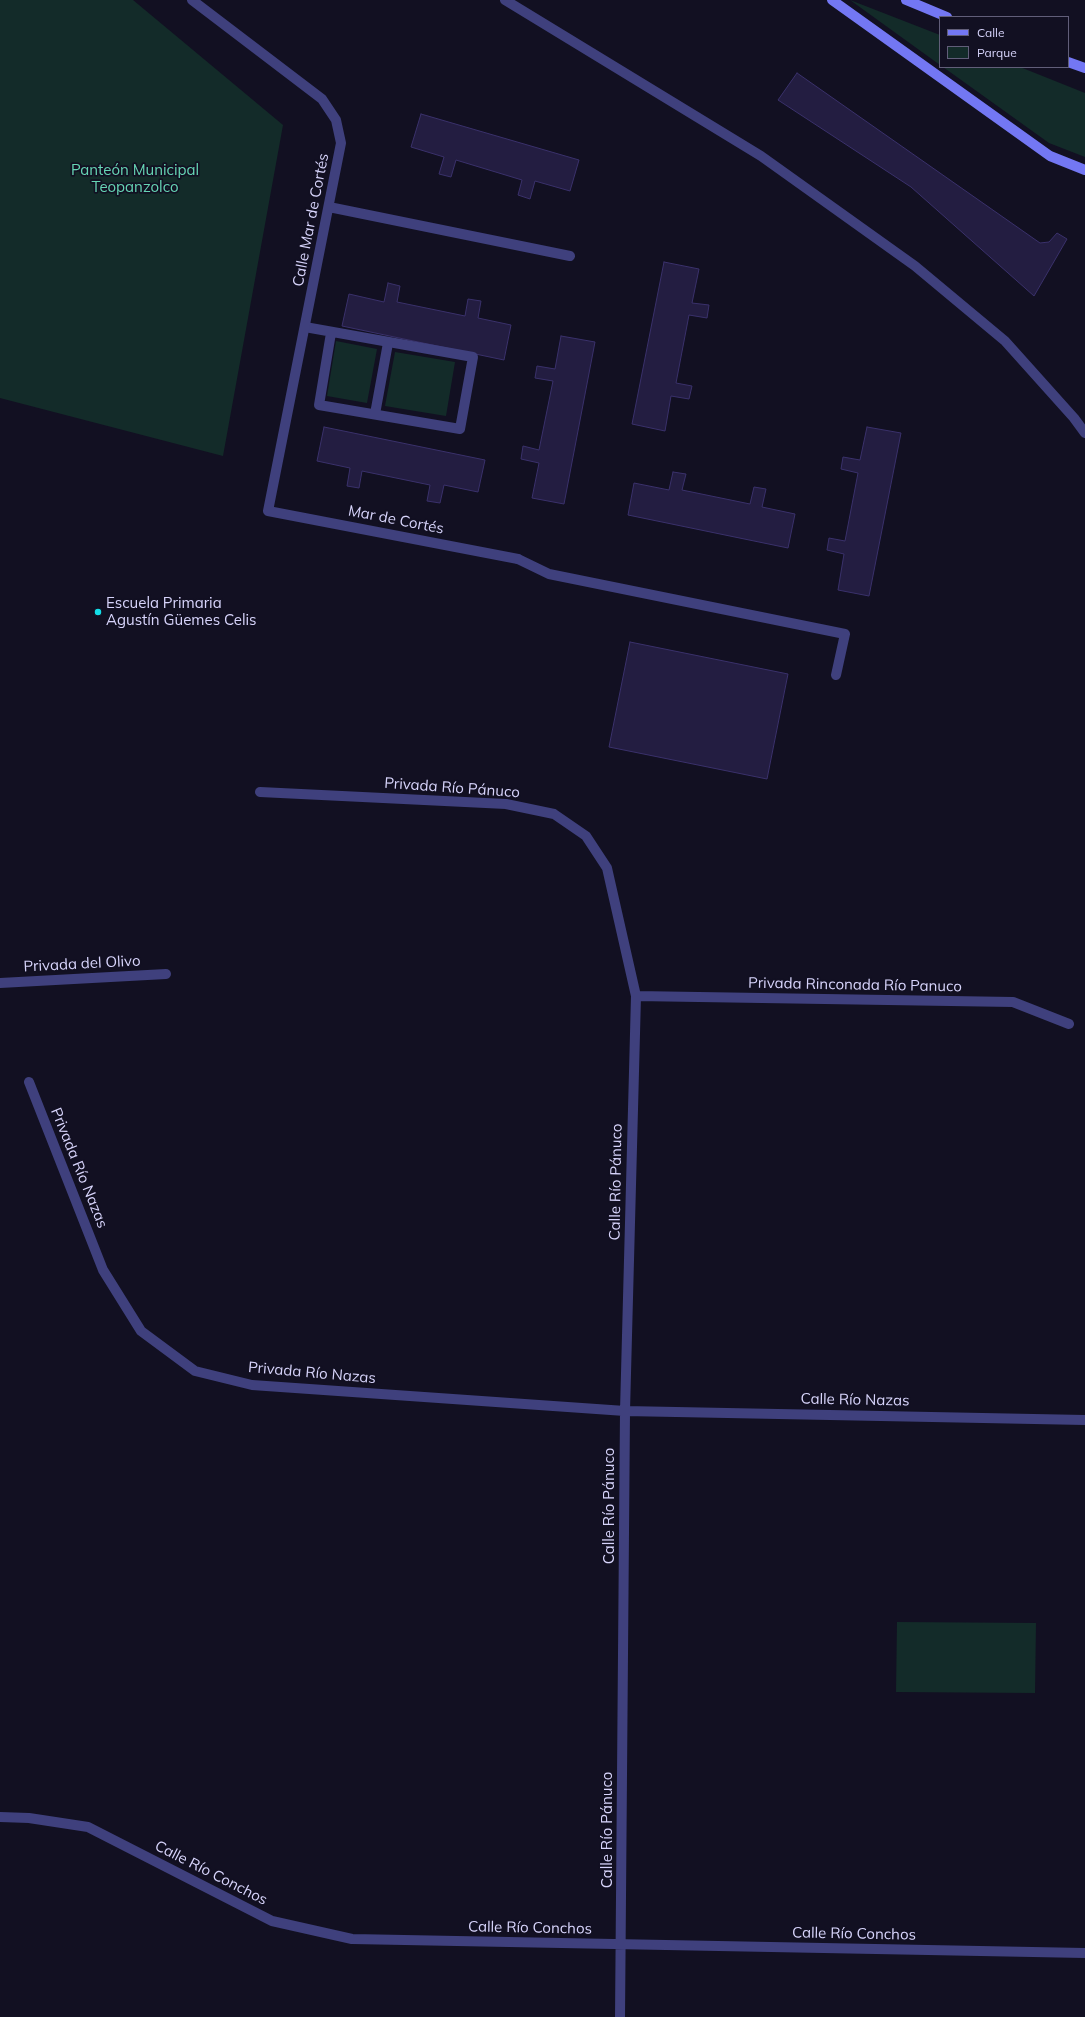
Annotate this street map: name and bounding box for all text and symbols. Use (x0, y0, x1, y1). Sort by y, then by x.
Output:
legend (939, 16, 1069, 68)
text: Calle (977, 25, 1004, 40)
text: Parque (977, 45, 1017, 60)
street label: Calle Mar de Cortés (289, 152, 333, 288)
park label: Panteón Municipal Teopanzolco (71, 161, 199, 196)
street label: Mar de Cortés (347, 502, 445, 538)
place label: Escuela Primaria Agustín Güemes Celis (106, 594, 256, 629)
marker: Escuela Primaria Agustín Güemes Celis (93, 607, 103, 617)
street label: Privada Río Pánuco (384, 774, 520, 802)
street label: Privada del Olivo (23, 952, 141, 976)
street label: Privada Rinconada Río Panuco (748, 974, 962, 996)
street label: Privada Río Nazas (47, 1105, 111, 1231)
street label: Calle Río Pánuco (606, 1123, 626, 1241)
street label: Privada Río Nazas (247, 1358, 377, 1388)
street label: Calle Río Nazas (800, 1390, 910, 1410)
street label: Calle Río Pánuco (600, 1448, 618, 1564)
street label: Calle Río Pánuco (598, 1772, 616, 1888)
street label: Calle Río Conchos (152, 1837, 270, 1909)
street label: Calle Río Conchos (468, 1918, 592, 1938)
street label: Calle Río Conchos (792, 1924, 916, 1944)

